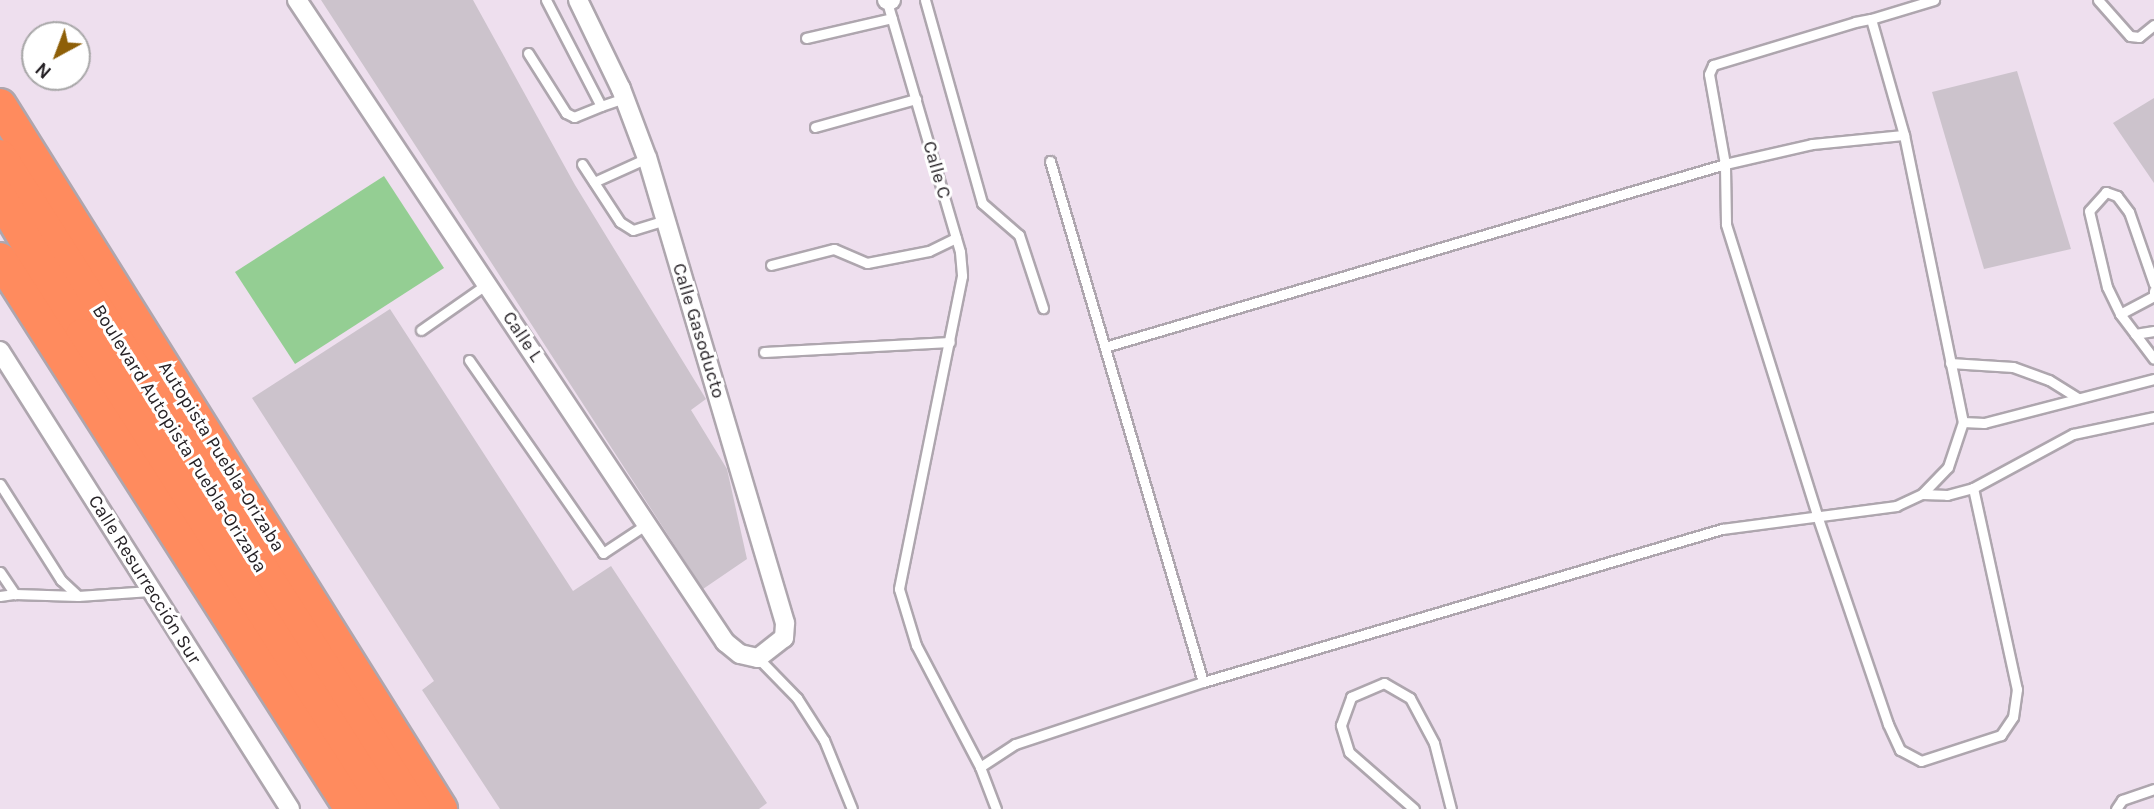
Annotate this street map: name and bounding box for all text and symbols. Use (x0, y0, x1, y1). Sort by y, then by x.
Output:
north arrow (21, 21, 91, 91)
text: N (31, 58, 56, 83)
street label: Calle C (917, 139, 955, 201)
street label: Calle Gasoducto (667, 261, 729, 401)
street label: Boulevard Autopista Puebla-Orizaba (87, 301, 271, 577)
street label: Calle L (497, 307, 547, 367)
street label: Autopista Puebla-Orizaba (153, 358, 289, 556)
street label: Calle Resurrección Sur (83, 491, 205, 669)

